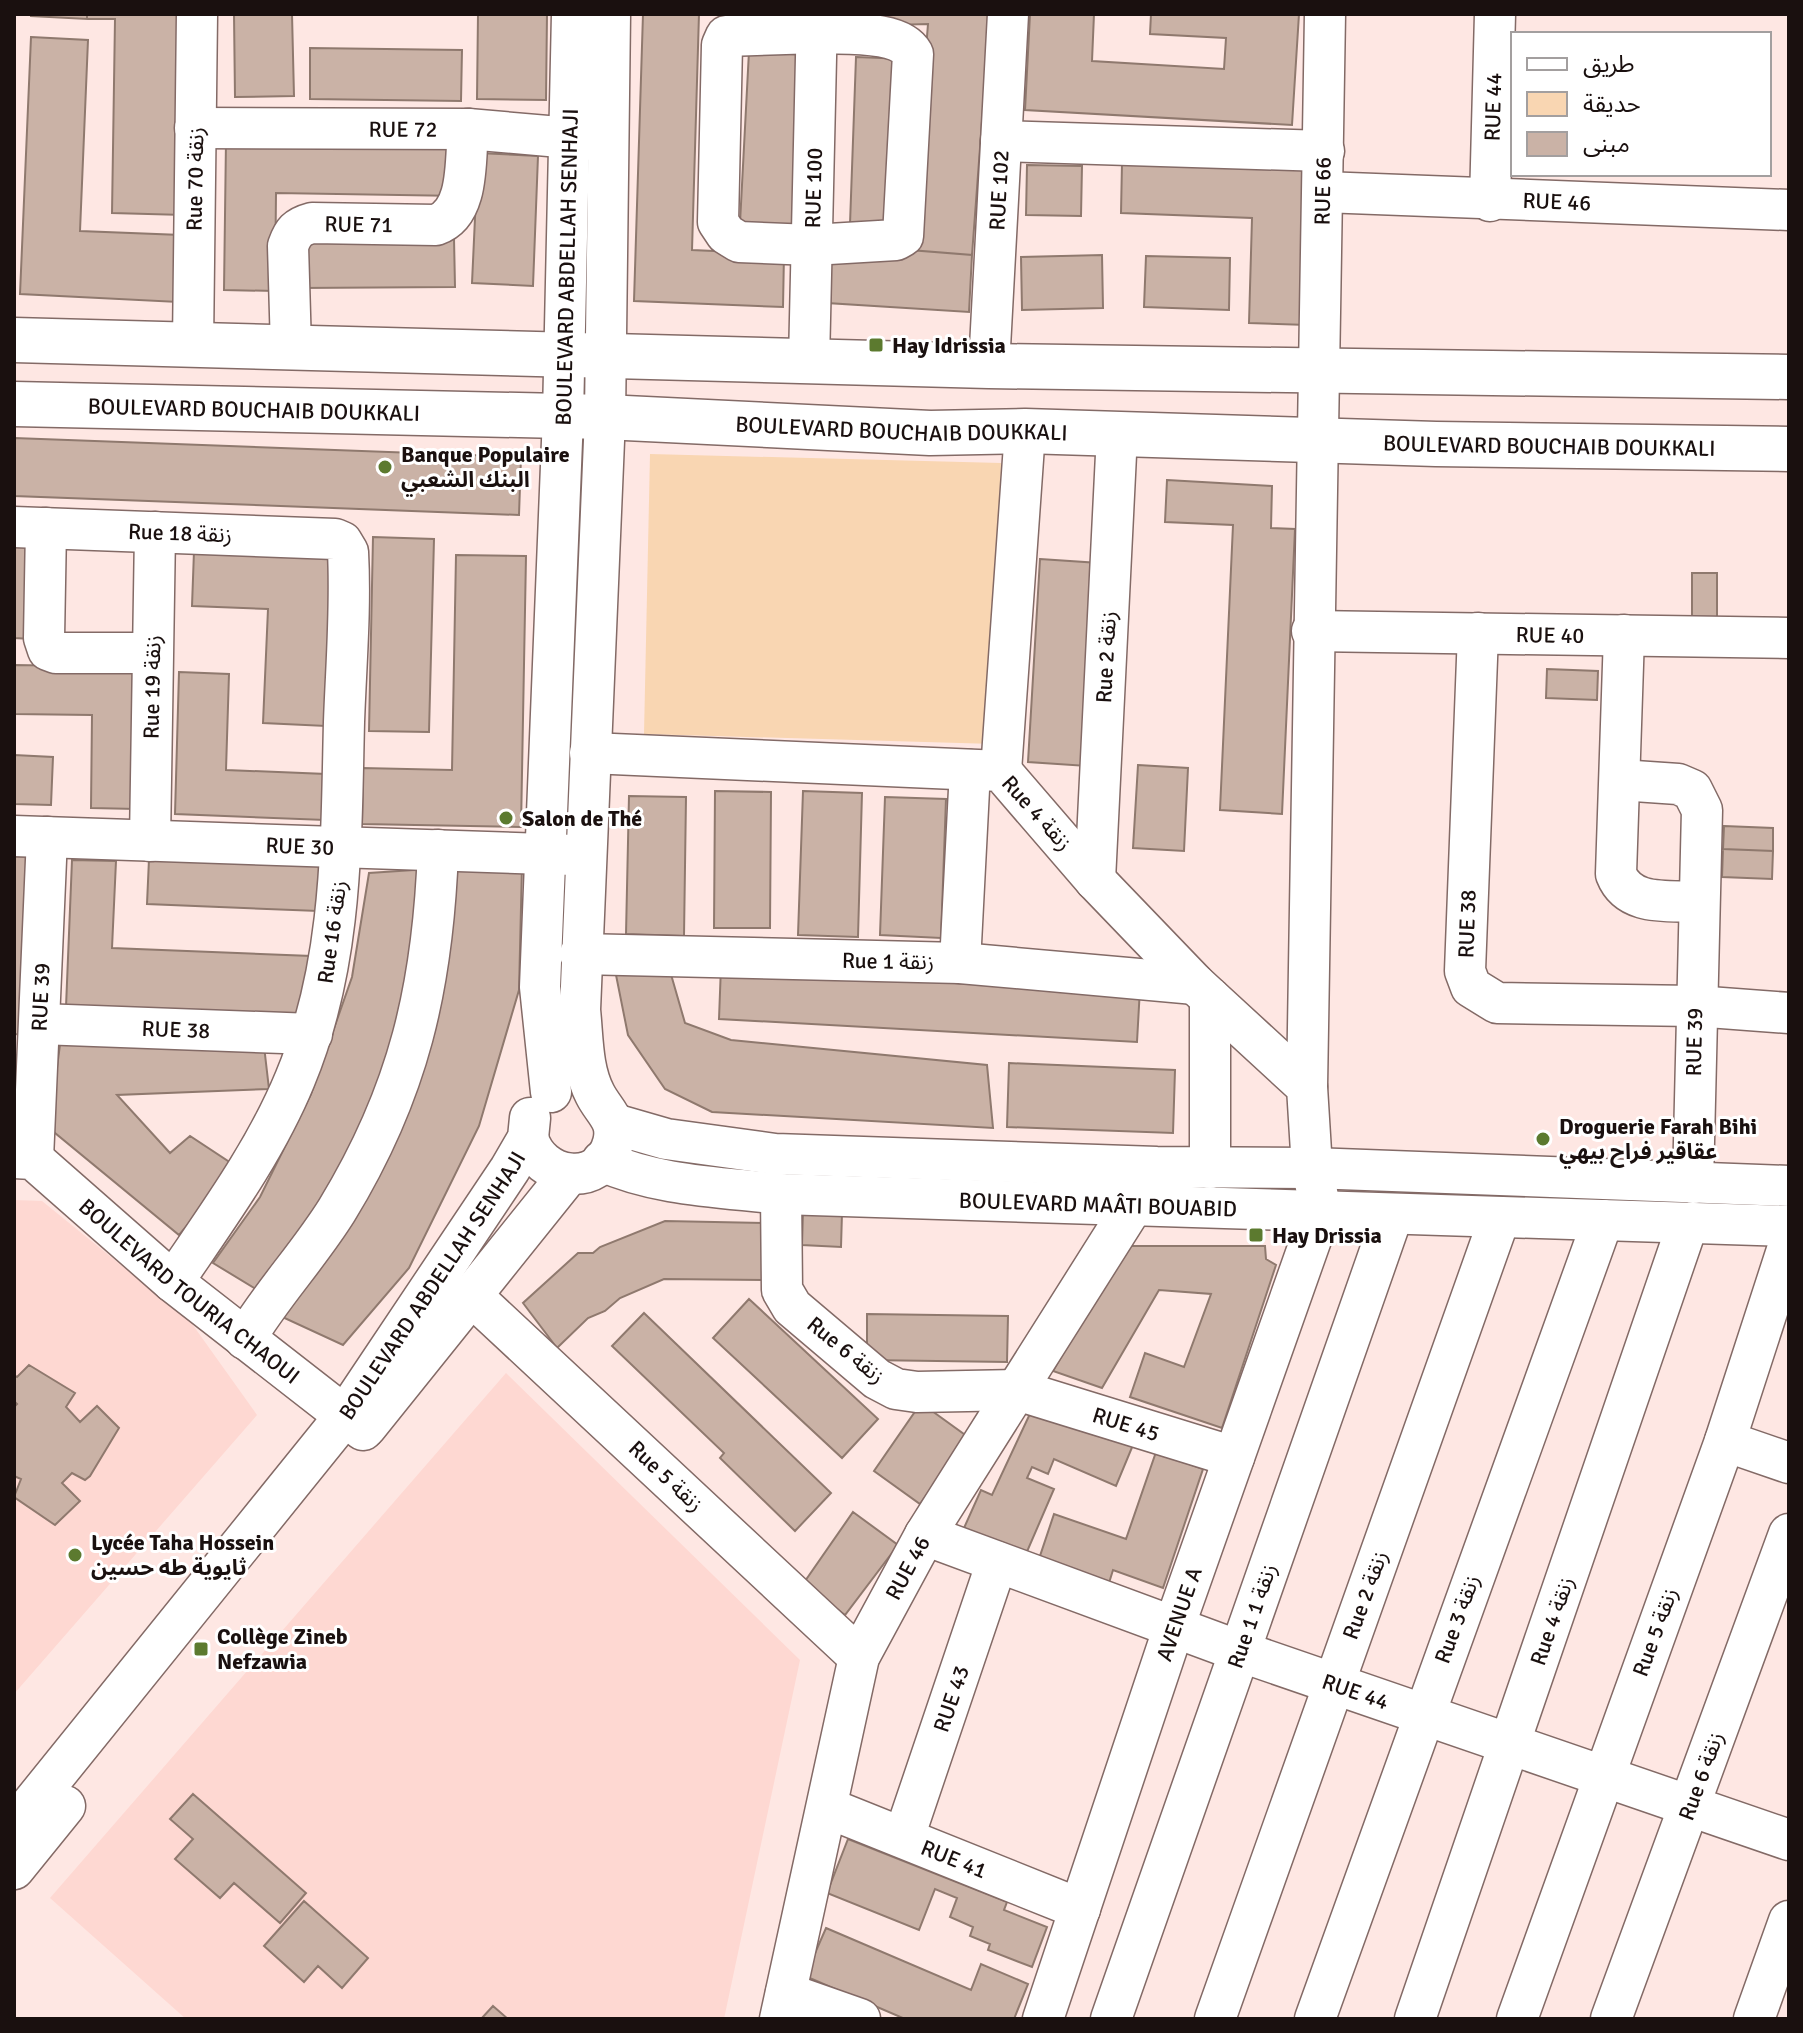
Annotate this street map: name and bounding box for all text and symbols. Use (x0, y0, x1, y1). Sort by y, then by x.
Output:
legend (1511, 32, 1771, 176)
text: طريق (1583, 49, 1635, 79)
street label: RUE 44 (1478, 72, 1507, 142)
text: حديقة (1583, 89, 1641, 119)
street label: BOULEVARD ABDELLAH SENHAJI (549, 108, 583, 426)
street label: RUE 72 (369, 115, 437, 142)
street label: Rue 70 زنقة (181, 127, 209, 231)
text: مبنى (1583, 129, 1630, 159)
street label: RUE 100 (799, 147, 827, 229)
street label: RUE 102 (983, 149, 1014, 231)
street label: RUE 66 (1308, 157, 1336, 226)
street label: RUE 46 (1522, 186, 1592, 216)
street label: RUE 71 (324, 210, 393, 238)
place label: Hay Idrissia (892, 332, 1006, 359)
marker: Hay Idrissia (867, 336, 885, 354)
street label: BOULEVARD BOUCHAIB DOUKKALI (87, 392, 421, 426)
street label: BOULEVARD BOUCHAIB DOUKKALI (735, 410, 1068, 447)
street label: BOULEVARD BOUCHAIB DOUKKALI (1382, 429, 1716, 461)
place label: Banque Populaire البنك الشعبي (401, 441, 570, 497)
marker: Banque Populaire البنك الشعبي (376, 458, 394, 476)
street label: Rue 18 زنقة (128, 518, 232, 548)
street label: Rue 2 زنقة (1090, 610, 1122, 704)
street label: RUE 40 (1515, 620, 1585, 648)
street label: Rue 19 زنقة (138, 635, 166, 739)
street label: Rue 4 زنقة (996, 770, 1078, 856)
place label: Salon de Thé (522, 805, 642, 832)
marker: Salon de Thé (497, 809, 515, 827)
street label: RUE 30 (265, 831, 335, 860)
street label: Rue 16 زنقة (311, 879, 353, 985)
street label: RUE 38 (1452, 889, 1482, 959)
street label: Rue 1 زنقة (842, 947, 934, 975)
street label: RUE 39 (25, 962, 55, 1032)
street label: RUE 39 (1680, 1007, 1708, 1077)
street label: RUE 38 (141, 1014, 211, 1044)
place label: Droguerie Farah Bihi عقاقير فراح بيهي (1559, 1113, 1757, 1169)
marker: Droguerie Farah Bihi عقاقير فراح بيهي (1534, 1130, 1552, 1148)
street label: BOULEVARD ABDELLAH SENHAJI (333, 1146, 531, 1425)
street label: BOULEVARD MAÂTI BOUABID (958, 1186, 1238, 1222)
street label: BOULEVARD TOURIA CHAOUI (74, 1192, 306, 1389)
place label: Hay Drissia (1272, 1222, 1382, 1249)
marker: Hay Drissia (1247, 1226, 1265, 1244)
street label: Rue 6 زنقة (802, 1310, 890, 1390)
street label: RUE 45 (1089, 1401, 1163, 1447)
street label: Rue 5 زنقة (623, 1435, 709, 1517)
place label: Lycée Taha Hossein ثايوية طه حسين (91, 1529, 274, 1581)
street label: RUE 46 (879, 1531, 936, 1604)
marker: Lycée Taha Hossein ثايوية طه حسين (66, 1546, 84, 1564)
street label: Rue 2 زنقة (1337, 1547, 1393, 1643)
street label: Rue 1 زنقة 1 (1221, 1560, 1283, 1672)
street label: AVENUE A (1150, 1563, 1208, 1665)
street label: Rue 3 زنقة (1429, 1571, 1485, 1667)
street label: Rue 4 زنقة (1524, 1573, 1580, 1669)
street label: Rue 5 زنقة (1627, 1584, 1683, 1680)
place label: Collège Zineb Nefzawia (217, 1623, 348, 1675)
marker: Collège Zineb Nefzawia (192, 1640, 210, 1658)
street label: RUE 43 (927, 1662, 975, 1736)
street label: RUE 44 (1319, 1667, 1393, 1715)
street label: Rue 6 زنقة (1673, 1728, 1729, 1824)
street label: RUE 41 (917, 1833, 991, 1884)

